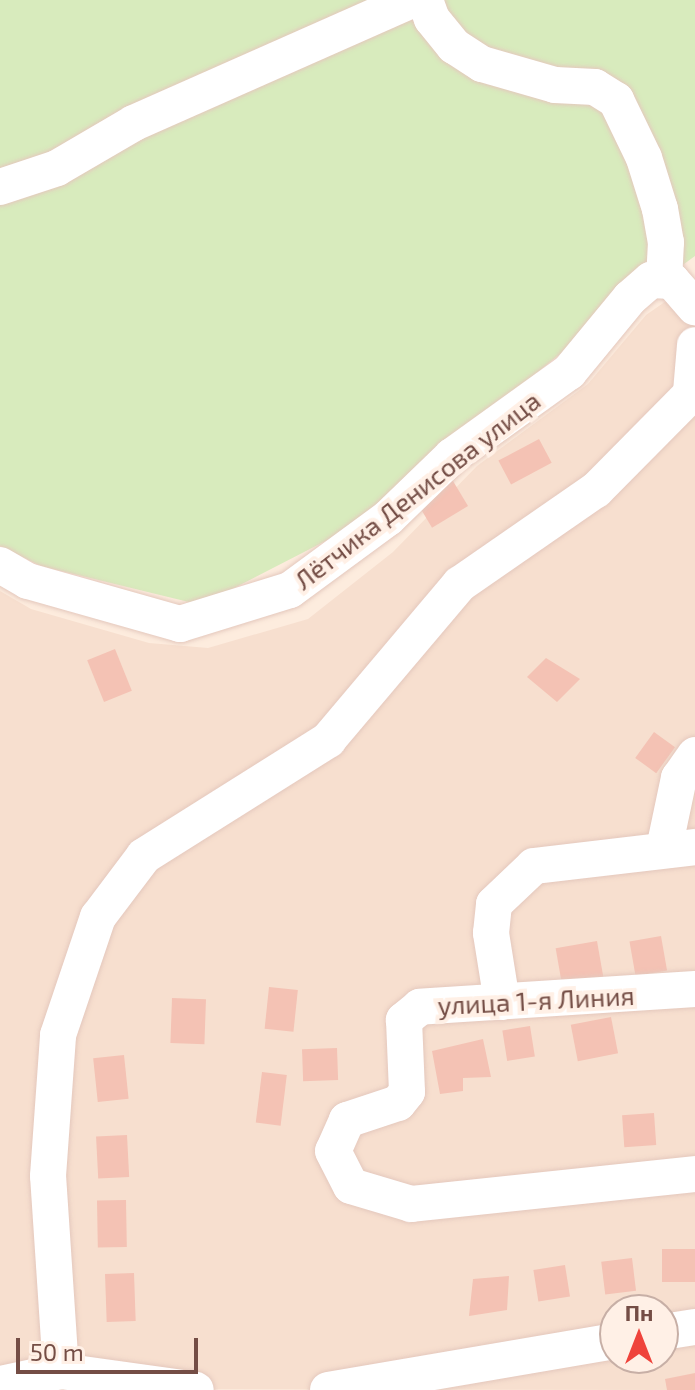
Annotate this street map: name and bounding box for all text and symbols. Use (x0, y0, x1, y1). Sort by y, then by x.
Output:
street label: Лётчика Денисова улица (288, 384, 546, 596)
street label: улица 1-я Линия (437, 979, 635, 1021)
north arrow (599, 1294, 679, 1374)
text: Пн (625, 1299, 653, 1325)
scale bar (20, 1322, 202, 1372)
text: 50 m (30, 1337, 84, 1366)

